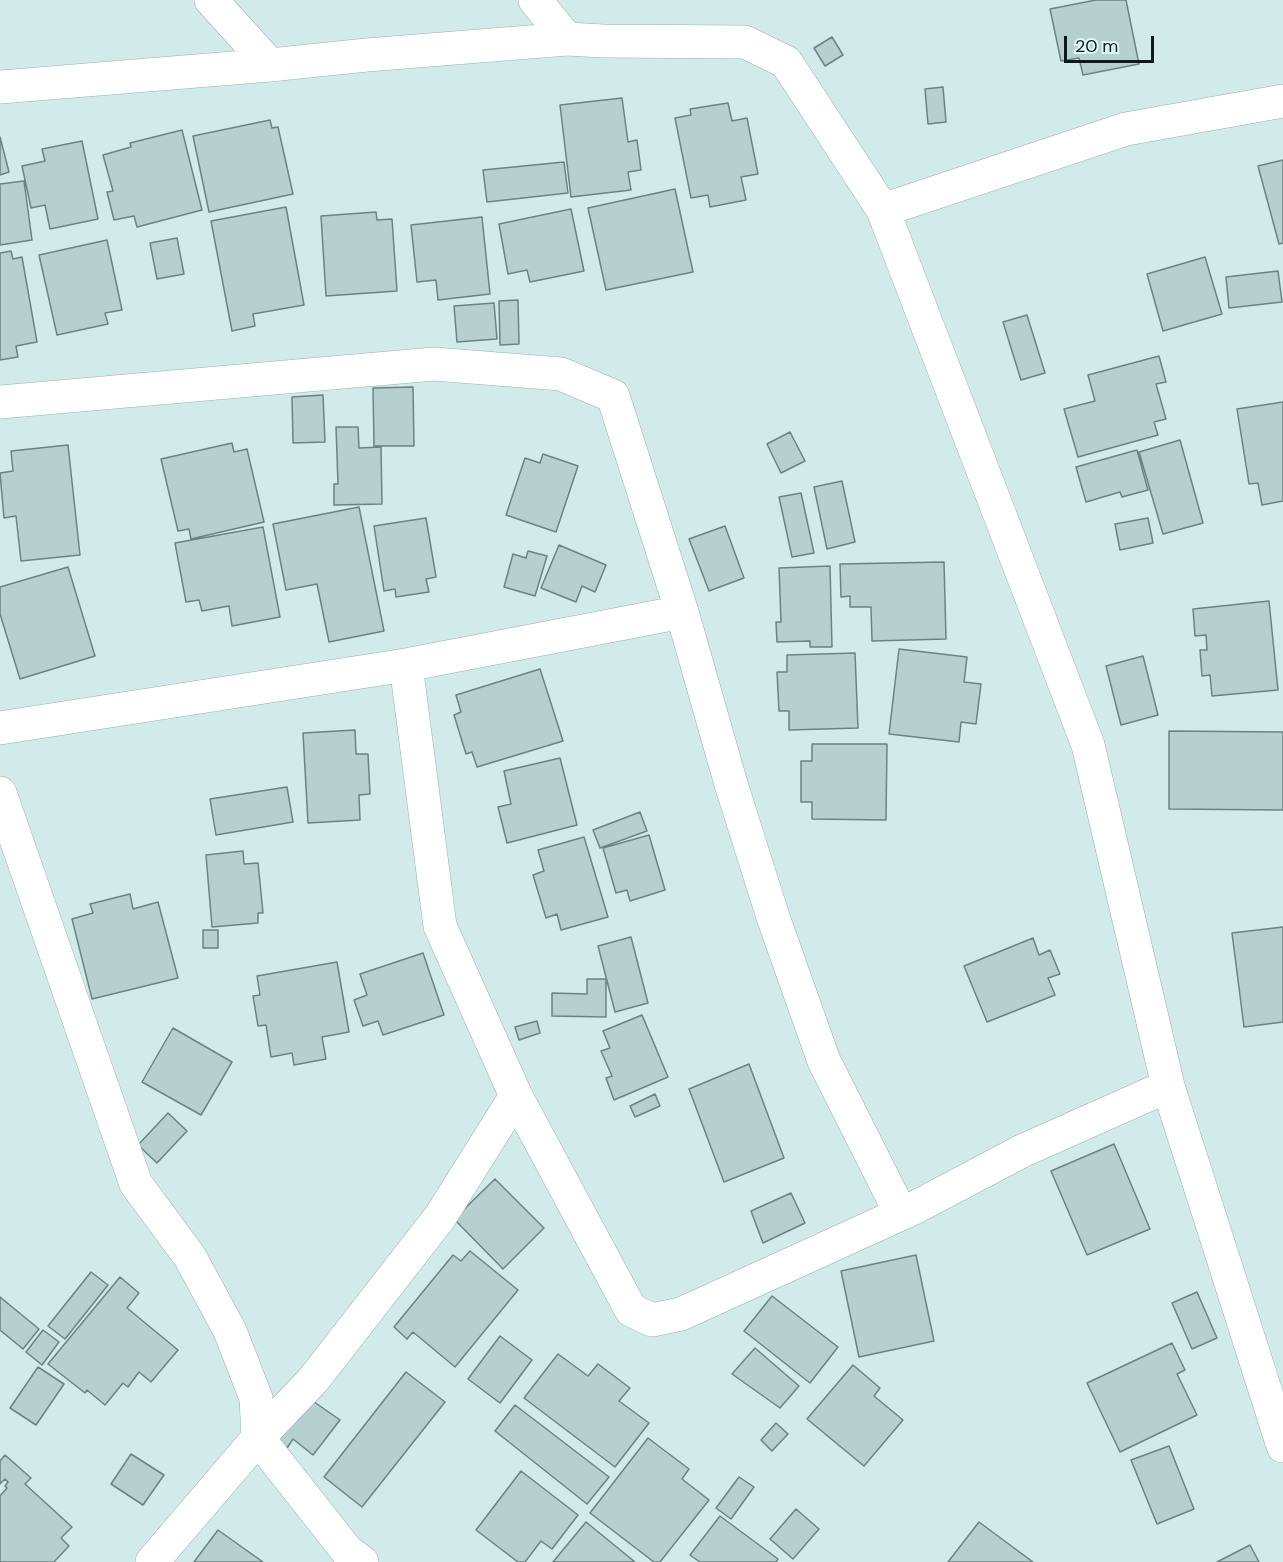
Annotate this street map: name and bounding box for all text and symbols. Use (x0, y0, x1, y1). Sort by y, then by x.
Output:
scale bar (1067, 24, 1157, 62)
text: 20 m (1075, 34, 1118, 58)

